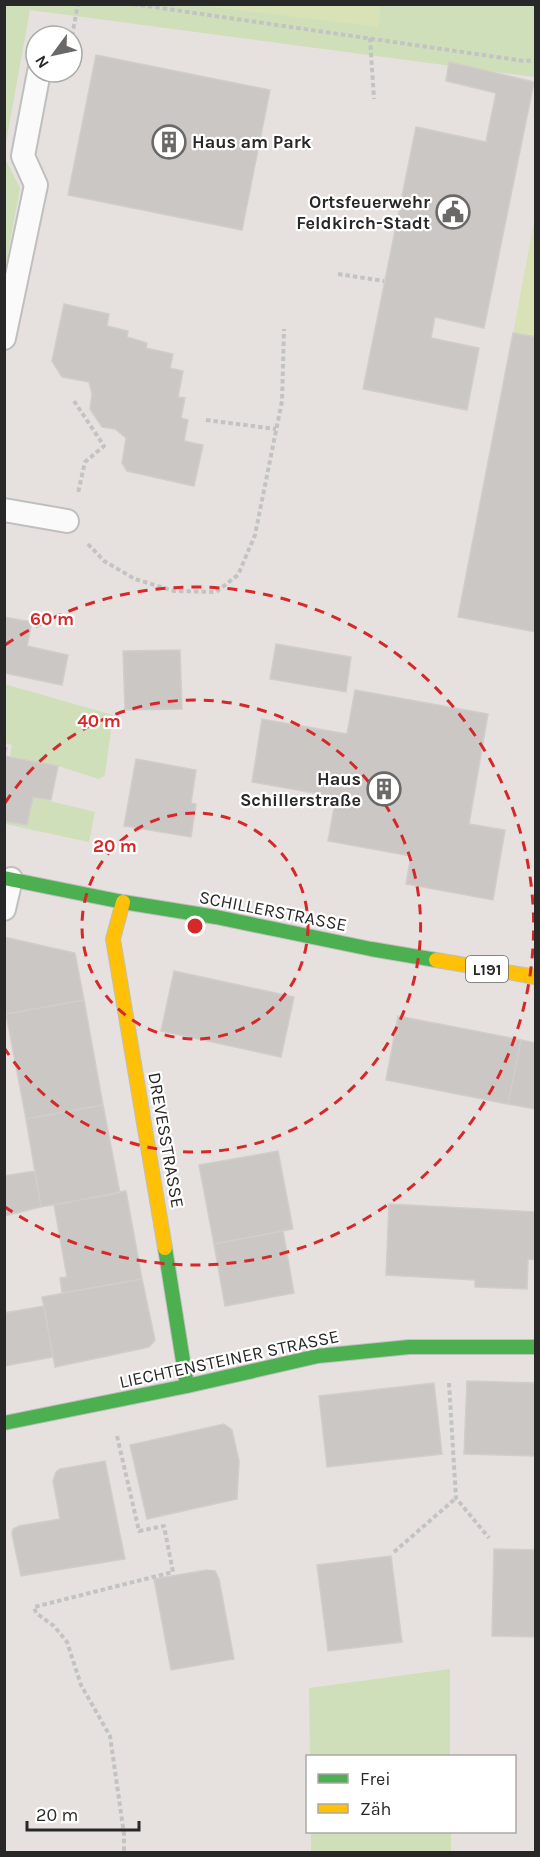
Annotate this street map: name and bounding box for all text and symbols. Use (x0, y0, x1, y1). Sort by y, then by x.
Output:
north arrow (24, 24, 84, 84)
text: N (31, 52, 53, 72)
building icon: Haus am Park (151, 124, 187, 160)
place label: Haus am Park (192, 131, 312, 153)
place label: Ortsfeuerwehr Feldkirch-Stadt (296, 191, 430, 234)
public building icon: Ortsfeuerwehr Feldkirch-Stadt (435, 194, 471, 230)
text: 60 m (30, 608, 74, 630)
text: 40 m (77, 710, 121, 732)
place label: Haus Schillerstraße (240, 768, 361, 811)
building icon: Haus Schillerstraße (366, 771, 402, 807)
text: 20 m (93, 835, 137, 857)
street label: SCHILLERSTRASSE (197, 886, 349, 936)
centre of rings (185, 916, 205, 936)
road number: L191 (466, 956, 508, 982)
street label: DREVESSTRASSE (143, 1070, 189, 1210)
street label: LIECHTENSTEINER STRASSE (117, 1325, 341, 1393)
legend (306, 1755, 516, 1833)
text: Frei (360, 1768, 391, 1790)
scale bar (27, 1794, 140, 1832)
text: Zäh (360, 1798, 391, 1820)
text: 20 m (36, 1804, 78, 1826)

